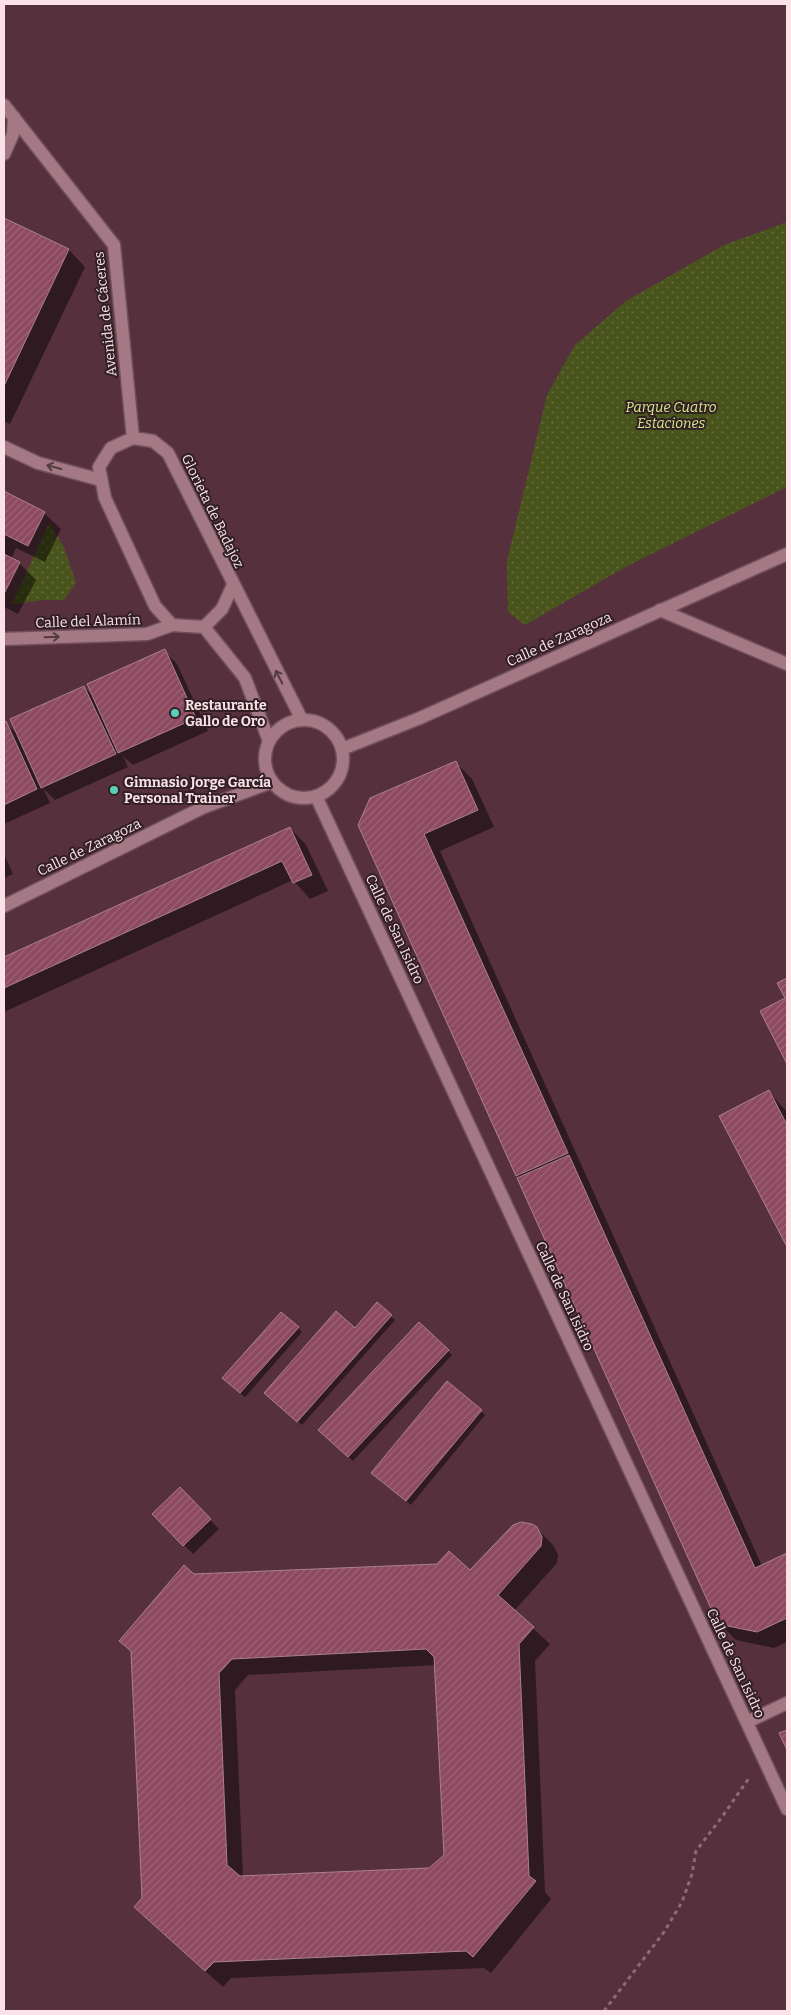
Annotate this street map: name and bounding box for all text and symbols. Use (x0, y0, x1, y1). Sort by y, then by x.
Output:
street label: Avenida de Cáceres (90, 251, 121, 377)
park label: Parque Cuatro Estaciones (626, 399, 717, 432)
street label: Glorieta de Badajoz (178, 451, 248, 571)
one-way arrow (46, 462, 62, 471)
street label: Calle de Zaragoza (504, 608, 615, 670)
street label: Calle del Alamín (35, 611, 141, 632)
one-way arrow (44, 633, 60, 642)
one-way arrow (274, 670, 283, 685)
place label: Restaurante Gallo de Oro (185, 697, 267, 730)
marker: Restaurante Gallo de Oro (169, 707, 181, 719)
place label: Gimnasio Jorge García Personal Trainer (124, 774, 271, 807)
marker: Gimnasio Jorge García Personal Trainer (108, 784, 120, 796)
street label: Calle de Zaragoza (35, 815, 144, 880)
street label: Calle de San Isidro (362, 872, 427, 987)
street label: Calle de San Isidro (532, 1239, 597, 1354)
street label: Calle de San Isidro (703, 1606, 768, 1721)

